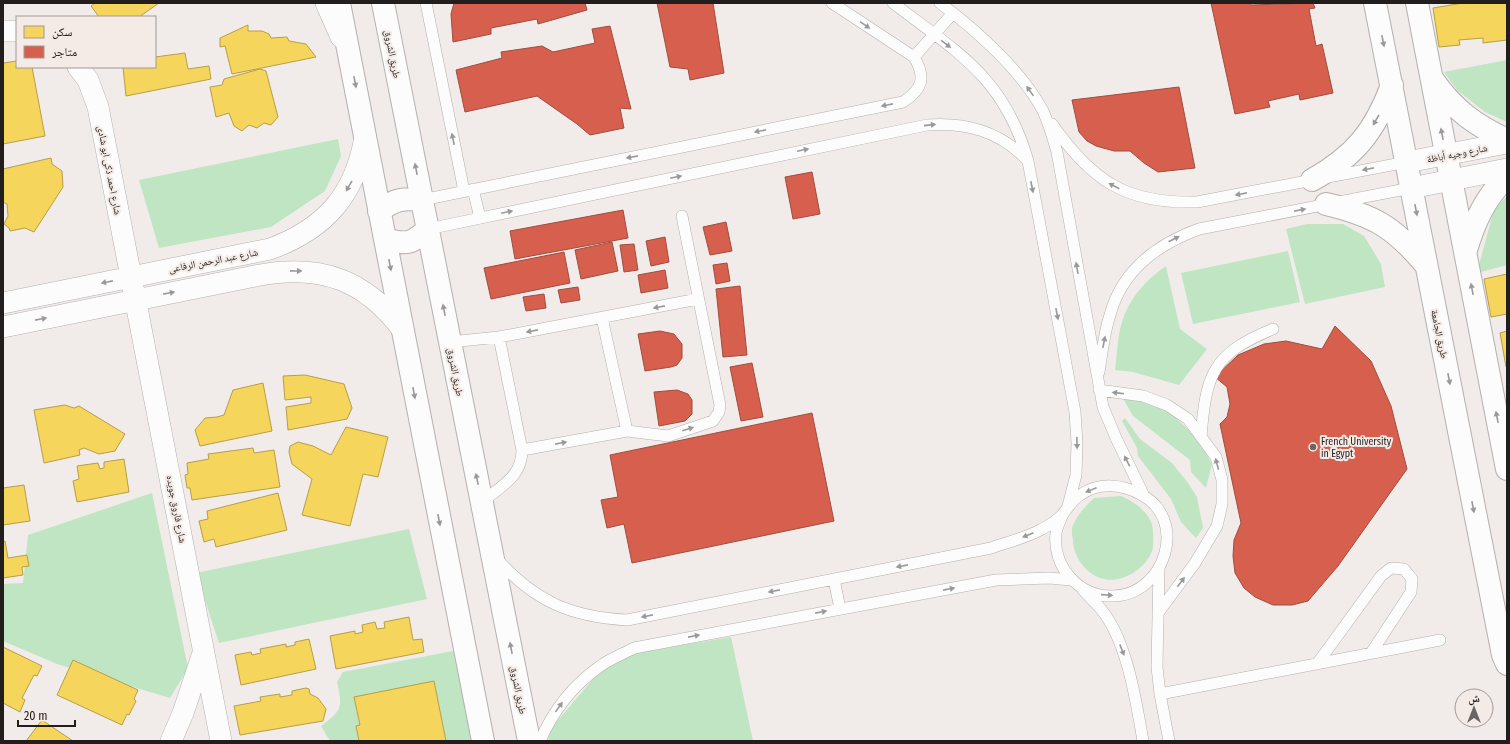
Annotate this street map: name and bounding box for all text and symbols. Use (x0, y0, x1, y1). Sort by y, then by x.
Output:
legend (16, 16, 156, 68)
one-way arrow (859, 21, 871, 28)
text: سكن (52, 25, 73, 39)
street label: طريق الشروق (381, 29, 403, 80)
one-way arrow (1380, 35, 1386, 47)
one-way arrow (941, 40, 952, 48)
text: متاجر (51, 45, 77, 59)
one-way arrow (352, 76, 358, 89)
one-way arrow (1025, 85, 1034, 96)
one-way arrow (881, 102, 893, 108)
one-way arrow (1373, 115, 1380, 126)
one-way arrow (924, 121, 937, 128)
street label: شارع احمد ذكى ابو شادى (95, 125, 124, 216)
one-way arrow (753, 128, 766, 134)
one-way arrow (1439, 128, 1445, 140)
one-way arrow (450, 133, 456, 145)
street label: شارع وجيه أباظة (1426, 141, 1489, 166)
one-way arrow (797, 147, 809, 153)
one-way arrow (626, 154, 638, 160)
one-way arrow (413, 163, 419, 175)
one-way arrow (1362, 167, 1374, 173)
one-way arrow (670, 173, 682, 179)
one-way arrow (346, 180, 353, 192)
one-way arrow (1030, 181, 1036, 193)
one-way arrow (1108, 182, 1120, 189)
one-way arrow (1234, 191, 1247, 197)
one-way arrow (1413, 204, 1419, 216)
one-way arrow (1294, 206, 1306, 212)
one-way arrow (501, 209, 514, 215)
one-way arrow (1168, 236, 1180, 242)
street label: شارع عبد الرحمن الرفاعى (167, 246, 259, 276)
one-way arrow (387, 259, 393, 271)
one-way arrow (1074, 262, 1080, 274)
one-way arrow (290, 268, 303, 274)
one-way arrow (101, 279, 113, 285)
one-way arrow (1469, 283, 1475, 295)
one-way arrow (163, 290, 175, 296)
one-way arrow (441, 304, 447, 316)
one-way arrow (653, 304, 666, 310)
one-way arrow (1054, 308, 1060, 320)
street label: طريق الجامعة (1428, 309, 1450, 360)
one-way arrow (35, 316, 47, 322)
one-way arrow (526, 328, 538, 334)
one-way arrow (1102, 336, 1108, 348)
street label: طريق الشروق (444, 347, 466, 398)
one-way arrow (1446, 373, 1452, 385)
one-way arrow (412, 387, 418, 399)
one-way arrow (1112, 389, 1124, 396)
one-way arrow (1494, 411, 1500, 423)
one-way arrow (682, 426, 694, 432)
place label: French University in Egypt (1321, 436, 1392, 460)
one-way arrow (1074, 437, 1080, 450)
one-way arrow (555, 439, 567, 445)
marker: French University in Egypt (1308, 442, 1318, 452)
one-way arrow (1124, 455, 1131, 466)
one-way arrow (1214, 458, 1220, 470)
one-way arrow (474, 473, 480, 485)
street label: شارع فاروق جويده (164, 474, 189, 544)
one-way arrow (1085, 487, 1097, 493)
one-way arrow (1471, 500, 1477, 513)
one-way arrow (437, 514, 443, 527)
one-way arrow (1022, 532, 1033, 538)
one-way arrow (896, 563, 908, 569)
one-way arrow (1177, 577, 1185, 587)
one-way arrow (943, 585, 955, 591)
one-way arrow (768, 588, 780, 594)
one-way arrow (1101, 592, 1113, 599)
one-way arrow (815, 609, 828, 615)
one-way arrow (641, 613, 653, 619)
one-way arrow (688, 633, 700, 639)
one-way arrow (508, 642, 514, 654)
one-way arrow (1119, 645, 1125, 657)
street label: طريق الشروق (507, 665, 529, 716)
north arrow (1454, 688, 1494, 728)
text: ش (1468, 692, 1480, 706)
scale bar (18, 702, 75, 728)
one-way arrow (555, 702, 563, 713)
text: 20 m (24, 709, 48, 723)

